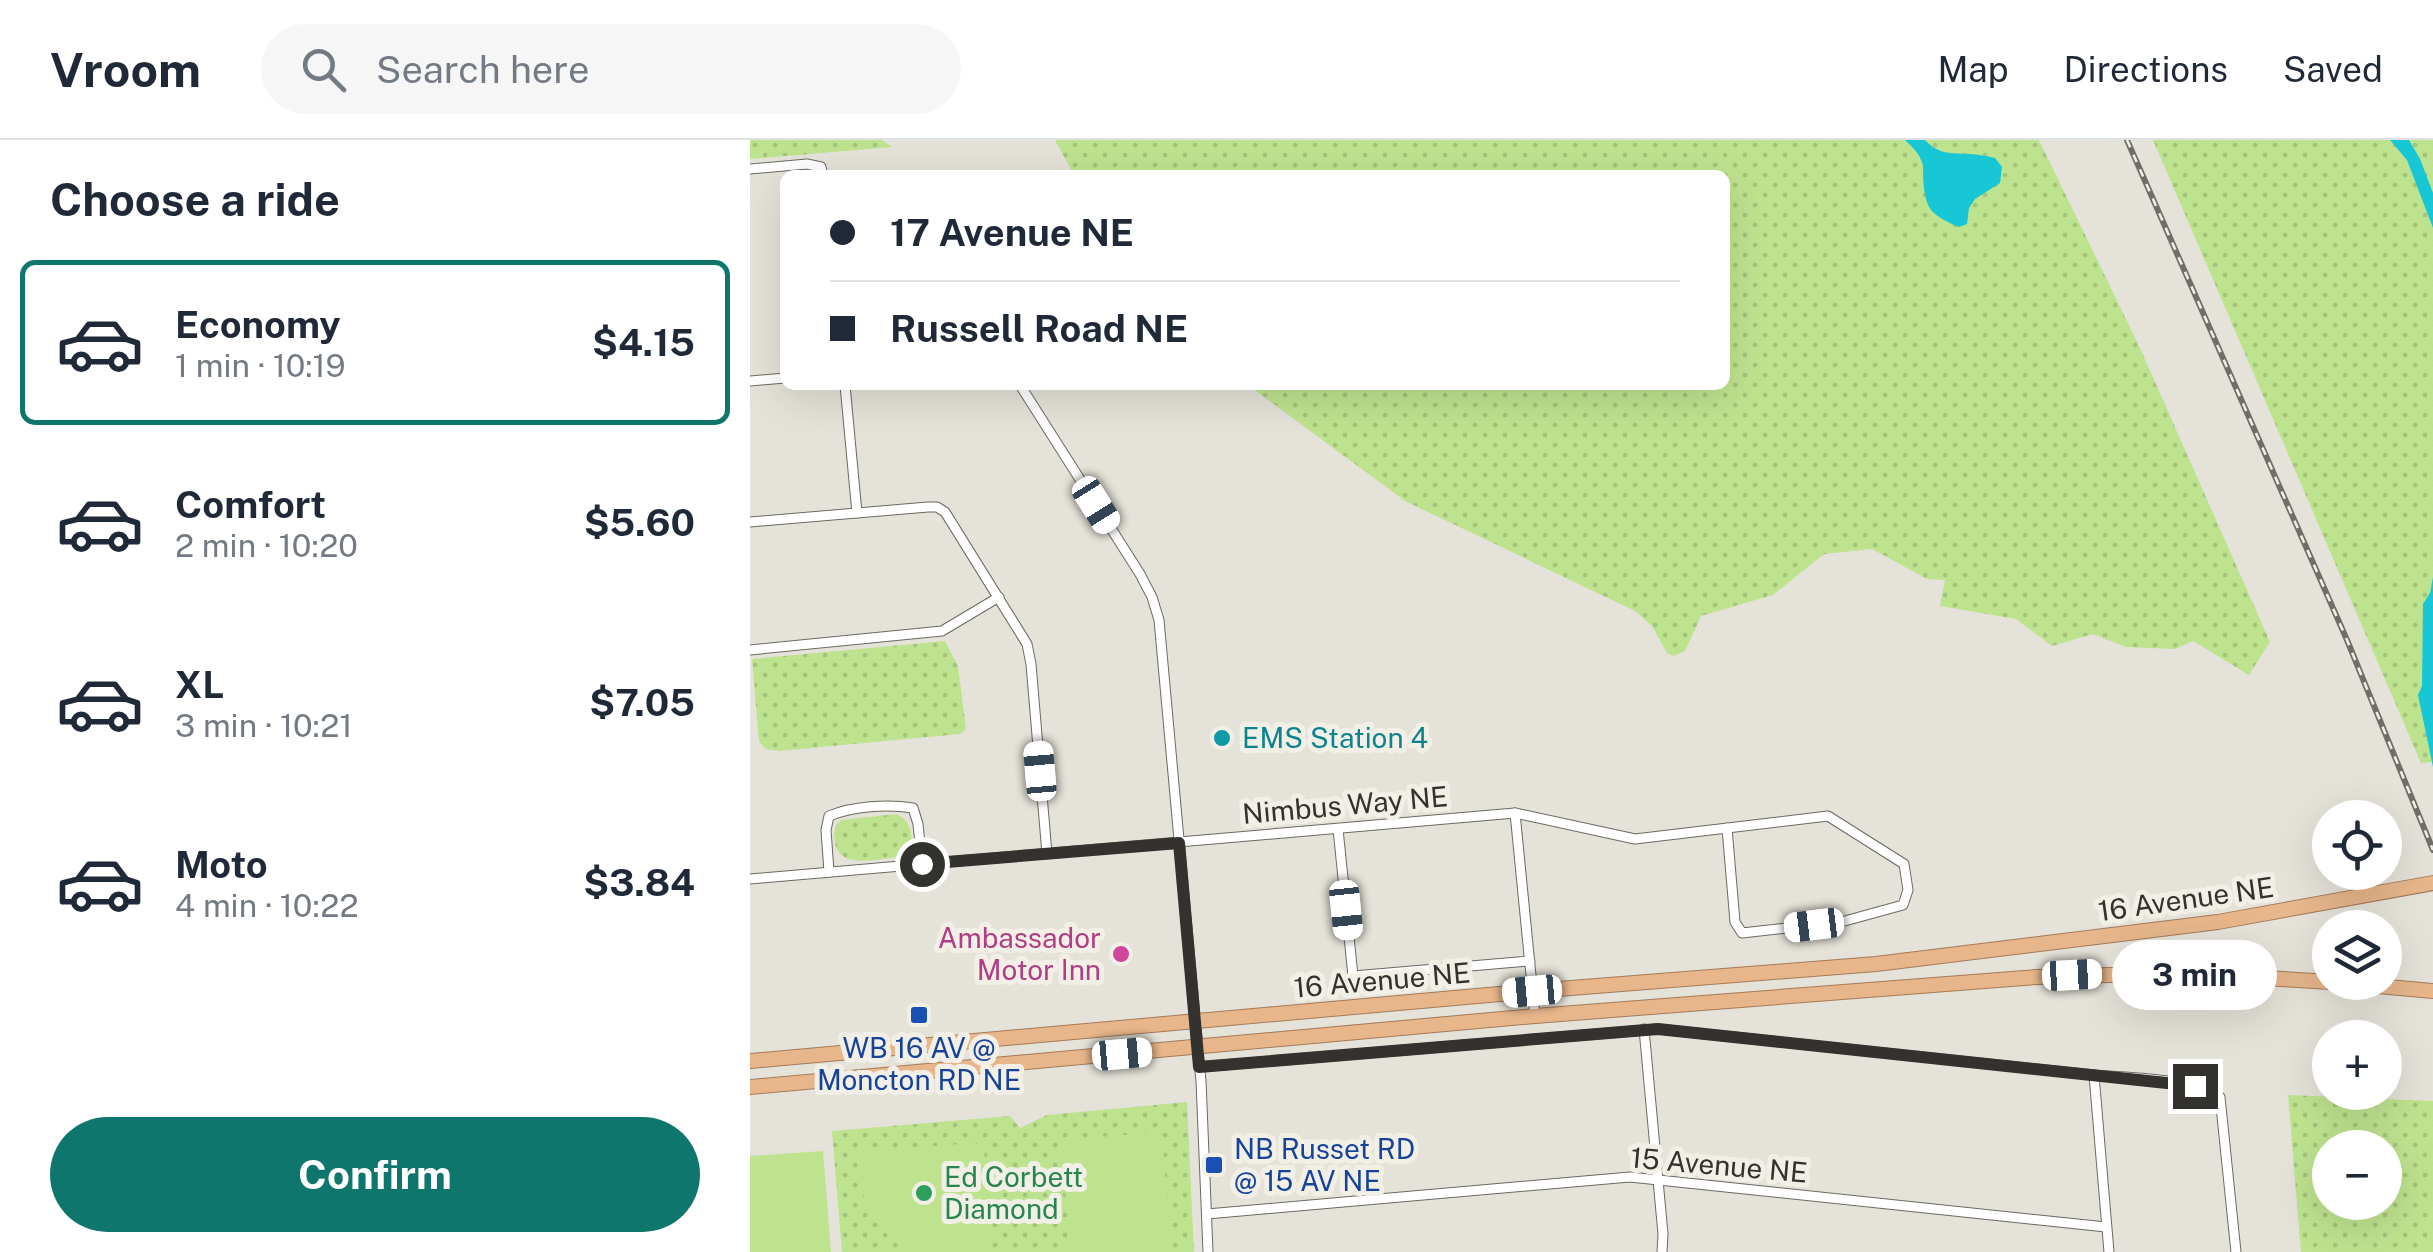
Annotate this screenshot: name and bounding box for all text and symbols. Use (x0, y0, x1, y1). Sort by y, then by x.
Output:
search box (261, 24, 961, 114)
text: Vroom (50, 41, 201, 98)
icon: search (296, 42, 351, 97)
text: Search here (376, 47, 589, 92)
text: Map (1937, 49, 2008, 90)
text: Directions (2063, 49, 2228, 90)
text: Saved (2283, 49, 2383, 90)
text: Choose a ride (50, 173, 340, 226)
text: 17 Avenue NE (890, 210, 1134, 255)
icon: car (55, 298, 145, 388)
text: Economy (175, 302, 341, 347)
text: Russell Road NE (890, 306, 1188, 351)
text: $4.15 (592, 320, 695, 365)
text: 1 min · 10:19 (175, 347, 346, 384)
car (1067, 472, 1125, 538)
icon: car (55, 478, 145, 568)
text: Comfort (175, 482, 326, 527)
text: $5.60 (584, 500, 695, 545)
text: 2 min · 10:20 (175, 527, 358, 564)
icon: car (55, 658, 145, 748)
text: XL (175, 662, 224, 707)
text: $7.05 (589, 680, 695, 725)
text: 3 min · 10:21 (175, 707, 352, 744)
place label: EMS Station 4 (1242, 721, 1428, 754)
marker: EMS Station 4 (1211, 727, 1233, 749)
car (1022, 740, 1058, 802)
street label: Nimbus Way NE (1241, 779, 1449, 830)
map controls (2312, 800, 2402, 1220)
button: locate (2312, 800, 2402, 890)
icon: car (55, 838, 145, 928)
text: Moto (175, 842, 268, 887)
route start (900, 842, 945, 887)
text: $3.84 (583, 860, 695, 905)
street label: 16 Avenue NE (2096, 870, 2276, 927)
car (1328, 879, 1364, 941)
text: 4 min · 10:22 (175, 887, 358, 924)
car (1782, 906, 1846, 944)
button: layers (2312, 910, 2402, 1000)
place label: Ambassador Motor Inn (938, 921, 1101, 986)
callout: 3 min (2112, 941, 2278, 1011)
marker: Ambassador Motor Inn (1110, 943, 1132, 965)
street label: 16 Avenue NE (1292, 955, 1472, 1004)
text: 3 min (2152, 956, 2237, 993)
car (2041, 958, 2103, 992)
car (1501, 973, 1563, 1009)
marker: WB 16 AV @ Moncton RD NE (908, 1004, 930, 1026)
button: + (2312, 1020, 2402, 1110)
place label: WB 16 AV @ Moncton RD NE (817, 1031, 1021, 1096)
car (1091, 1036, 1153, 1072)
route end (2173, 1064, 2218, 1109)
button: Confirm (50, 1117, 700, 1232)
button: − (2312, 1130, 2402, 1220)
place label: NB Russet RD @ 15 AV NE (1234, 1132, 1415, 1197)
street label: 15 Avenue NE (1629, 1140, 1809, 1189)
marker: NB Russet RD @ 15 AV NE (1203, 1154, 1225, 1176)
place label: Ed Corbett Diamond (944, 1160, 1083, 1225)
marker: Ed Corbett Diamond (913, 1182, 935, 1204)

